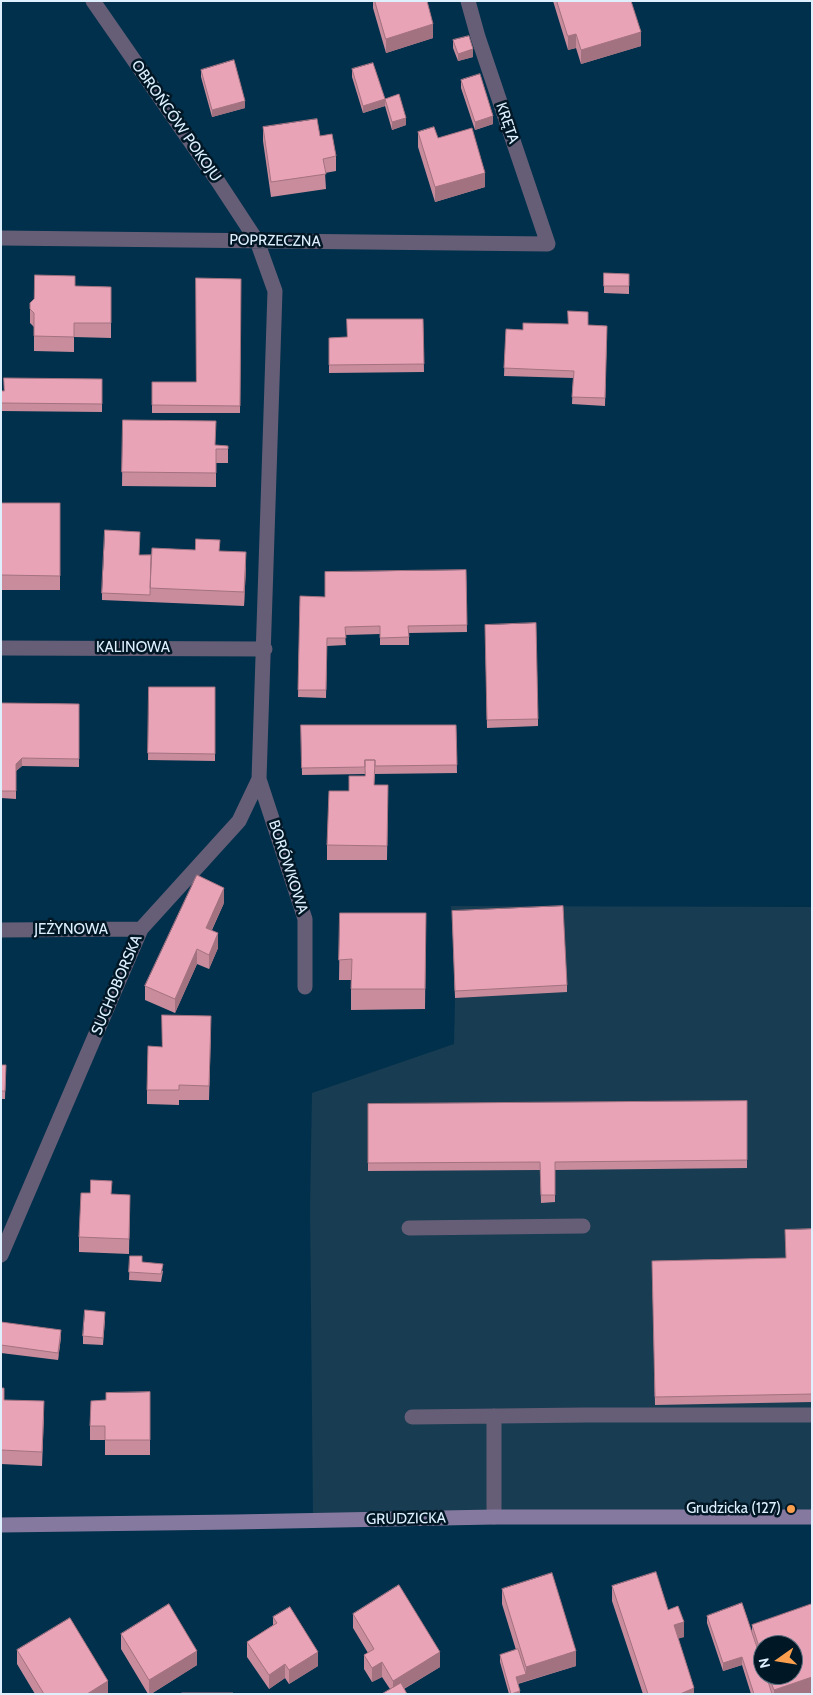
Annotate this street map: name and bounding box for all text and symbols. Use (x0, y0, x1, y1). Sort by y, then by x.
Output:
street label: OBROŃCÓW POKOJU (127, 57, 225, 185)
street label: KRĘTA (492, 100, 522, 146)
street label: POPRZECZNA (229, 231, 321, 251)
street label: KALINOWA (96, 639, 170, 657)
street label: BORÓWKOWA (264, 818, 312, 916)
street label: JEŻYNOWA (34, 921, 108, 939)
street label: SUCHOBORSKA (88, 932, 146, 1038)
place label: Grudzicka (127) (686, 1500, 781, 1518)
marker: Grudzicka (127) (785, 1503, 797, 1515)
street label: GRUDZICKA (366, 1509, 446, 1529)
north arrow (753, 1635, 803, 1685)
text: N (754, 1656, 774, 1670)

